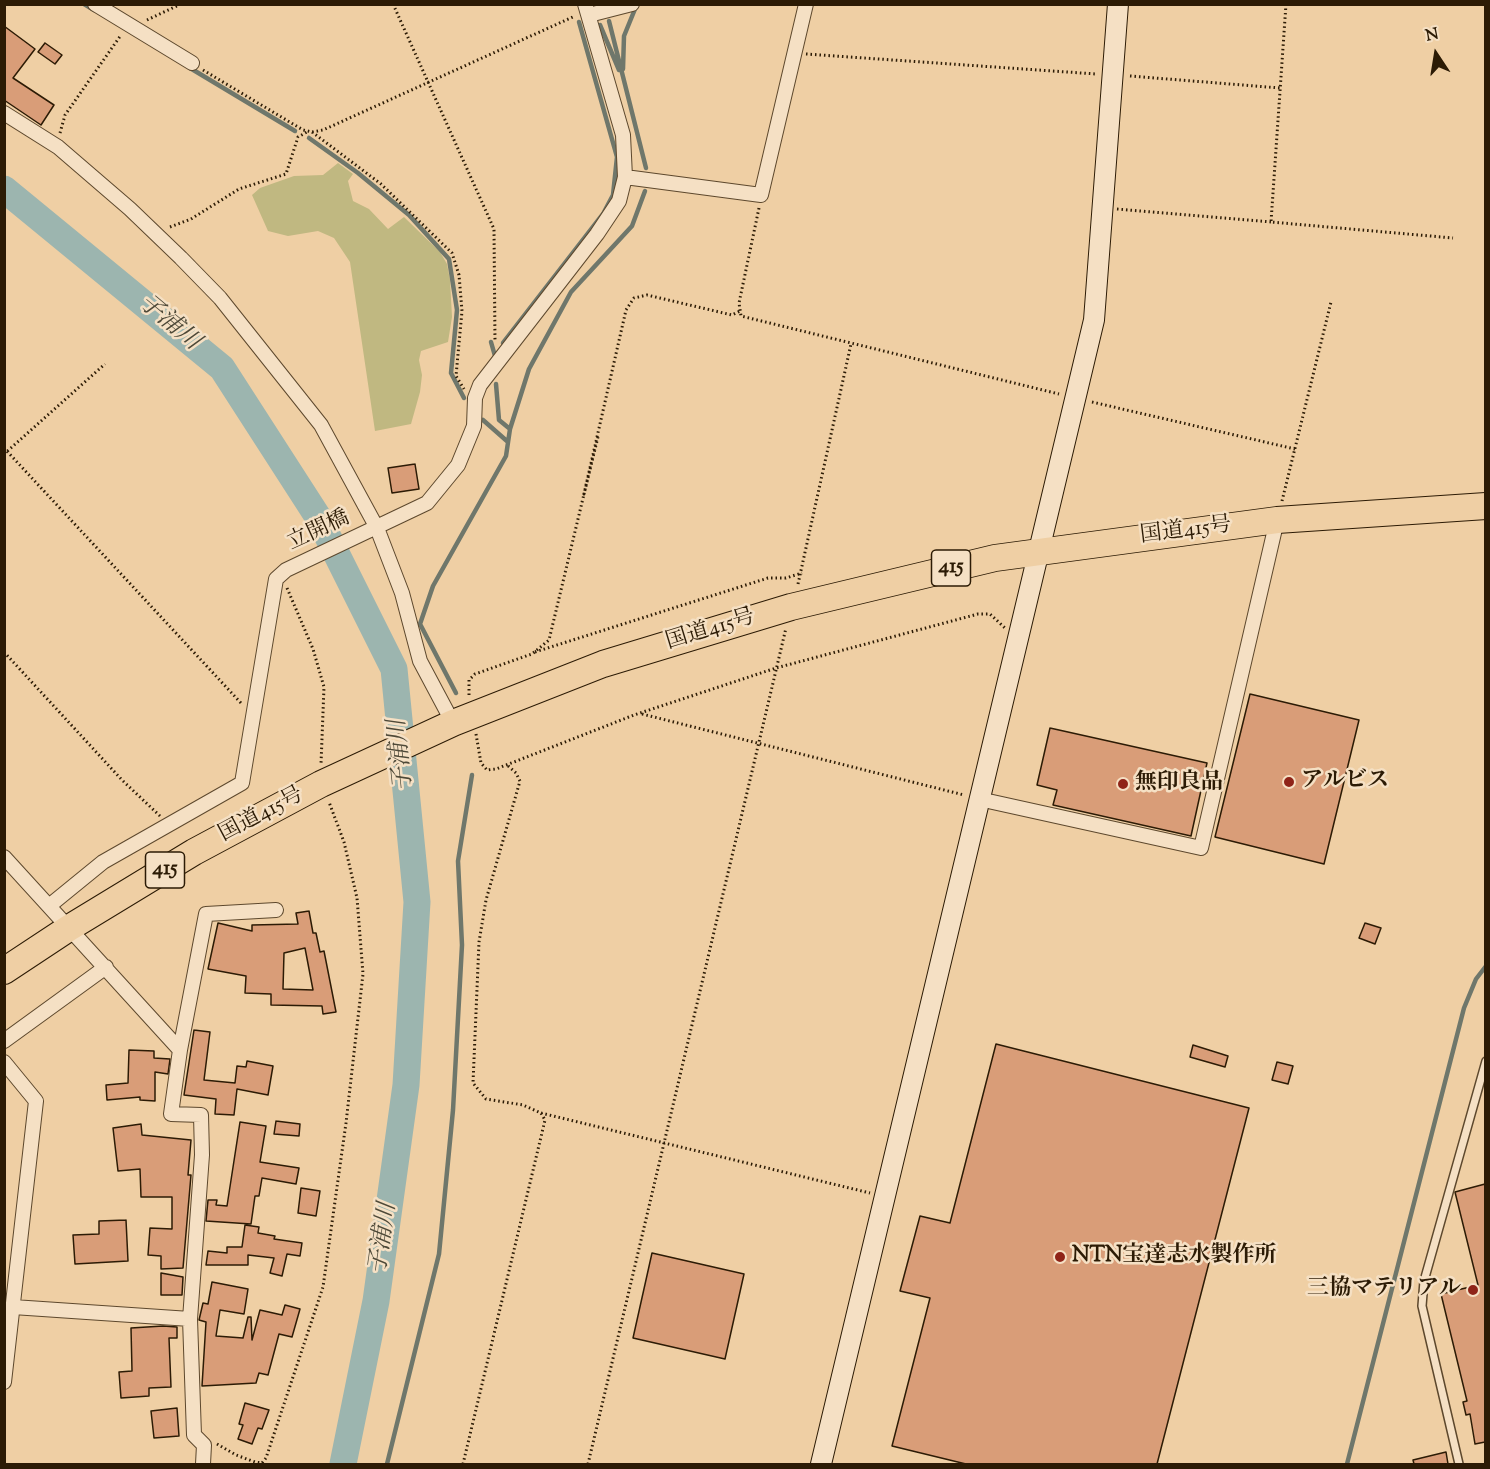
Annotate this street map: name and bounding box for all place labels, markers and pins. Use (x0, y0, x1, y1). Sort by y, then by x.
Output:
place label: アルビス (1301, 769, 1389, 795)
place label: 無印良品 (1135, 771, 1223, 797)
marker: アルビス (1282, 775, 1296, 789)
marker: 無印良品 (1116, 777, 1130, 791)
place label: NTN宝達志水製作所 (1072, 1244, 1277, 1270)
marker: NTN宝達志水製作所 (1053, 1250, 1067, 1264)
place label: 三協マテリアル (1307, 1277, 1461, 1303)
marker: 三協マテリアル (1466, 1283, 1480, 1297)

